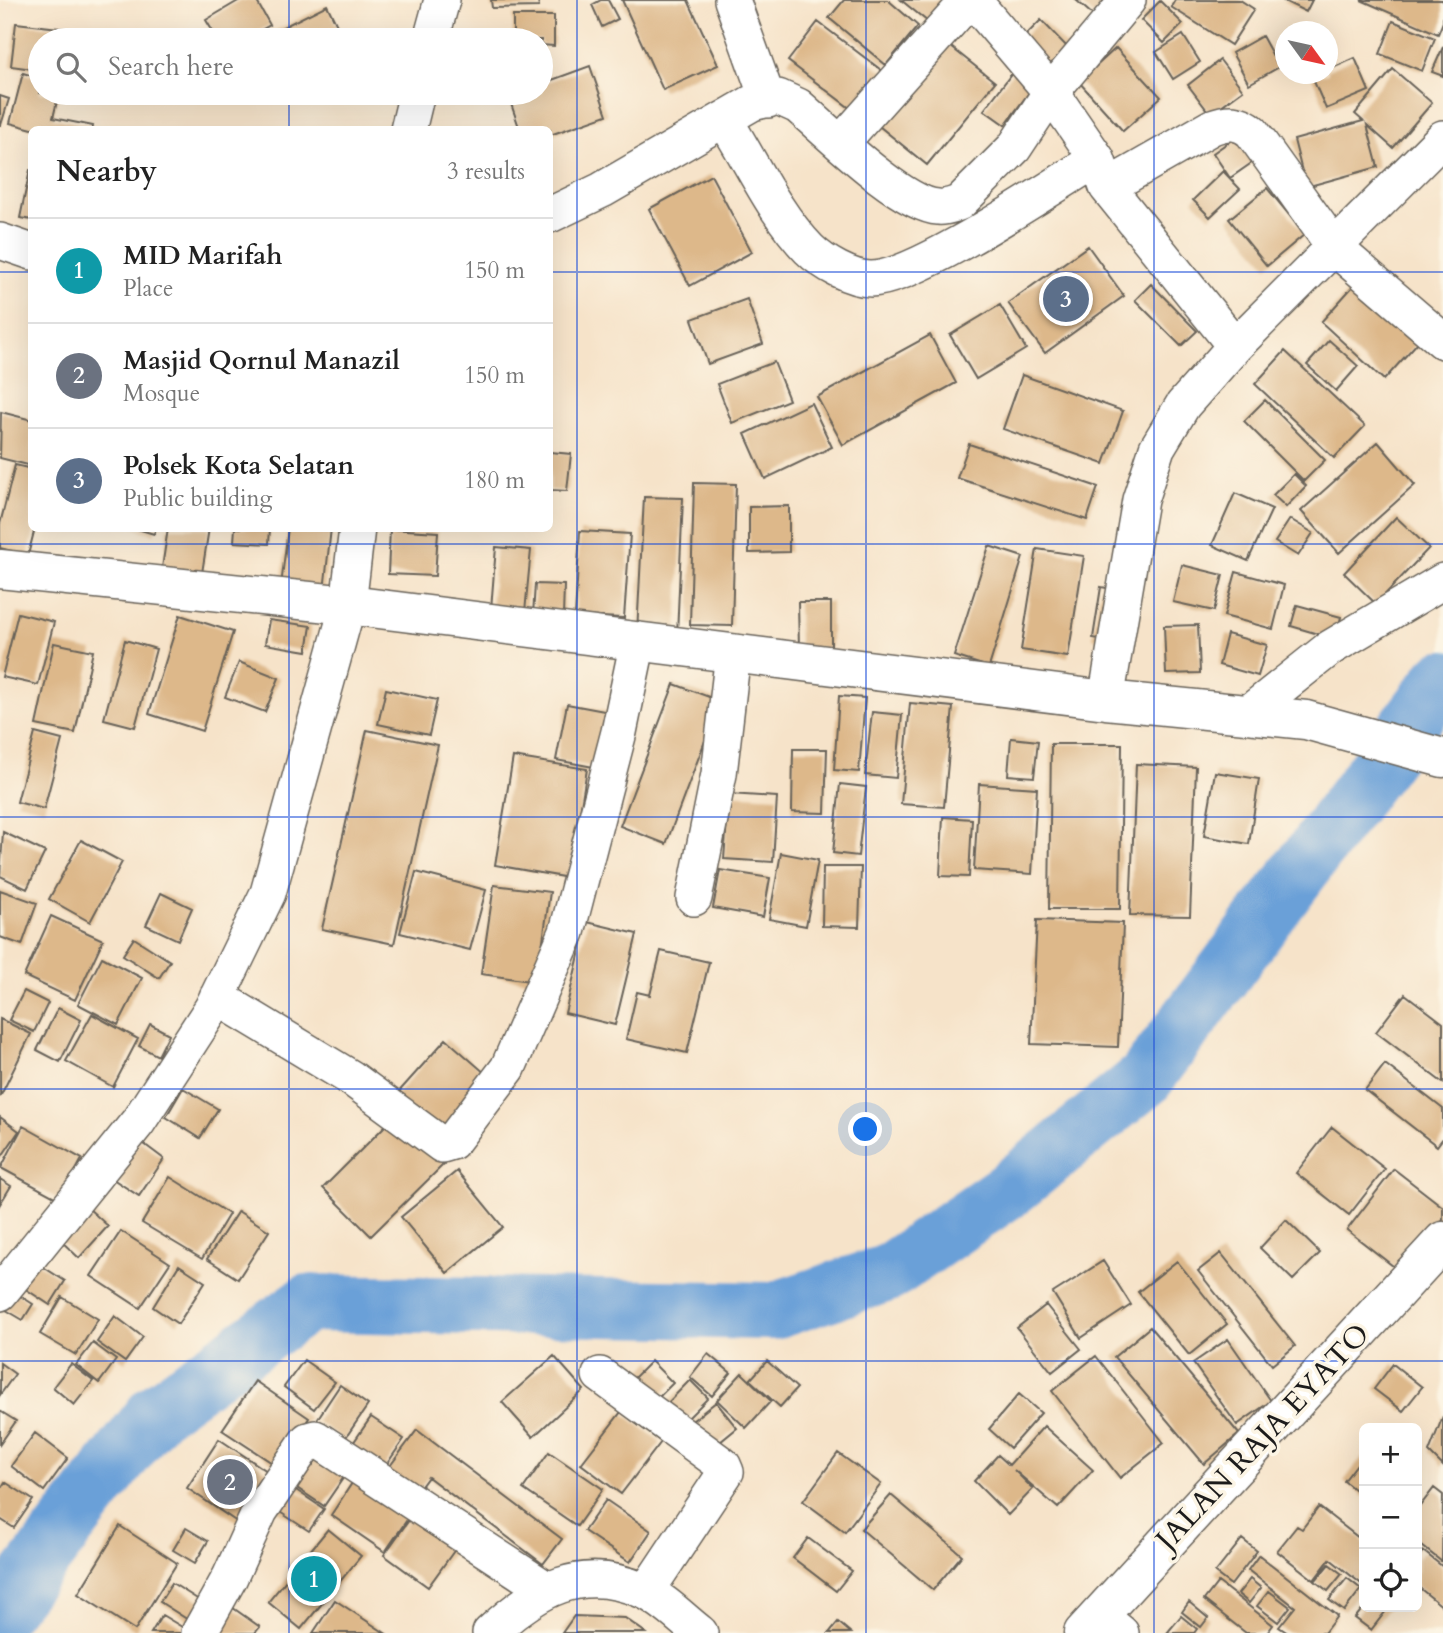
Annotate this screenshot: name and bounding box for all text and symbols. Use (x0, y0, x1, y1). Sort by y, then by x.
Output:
north arrow (1275, 21, 1338, 84)
search box (28, 28, 553, 105)
icon: search (52, 48, 90, 86)
text: Search here (108, 49, 234, 84)
text: Nearby (56, 151, 157, 192)
text: 3 results (447, 156, 525, 187)
text: MID Marifah (123, 238, 282, 273)
text: 1 (73, 255, 85, 286)
text: 150 m (464, 255, 525, 286)
text: Place (123, 273, 173, 304)
pin: 3 (1043, 273, 1089, 325)
text: Masjid Qornul Manazil (123, 343, 400, 378)
text: 2 (73, 360, 85, 391)
text: 150 m (464, 360, 525, 391)
text: Mosque (123, 378, 200, 409)
text: Polsek Kota Selatan (123, 448, 354, 483)
text: 3 (73, 465, 85, 496)
text: 180 m (464, 465, 525, 496)
text: Public building (123, 483, 273, 514)
your location (848, 1112, 882, 1146)
street label: JALAN RAJA EYATO (1144, 1315, 1379, 1562)
map controls (1359, 1423, 1422, 1612)
button: + (1359, 1423, 1422, 1486)
pin: 2 (207, 1456, 253, 1508)
button: − (1359, 1486, 1422, 1549)
button: locate (1359, 1549, 1422, 1612)
pin: 1 (291, 1553, 337, 1605)

